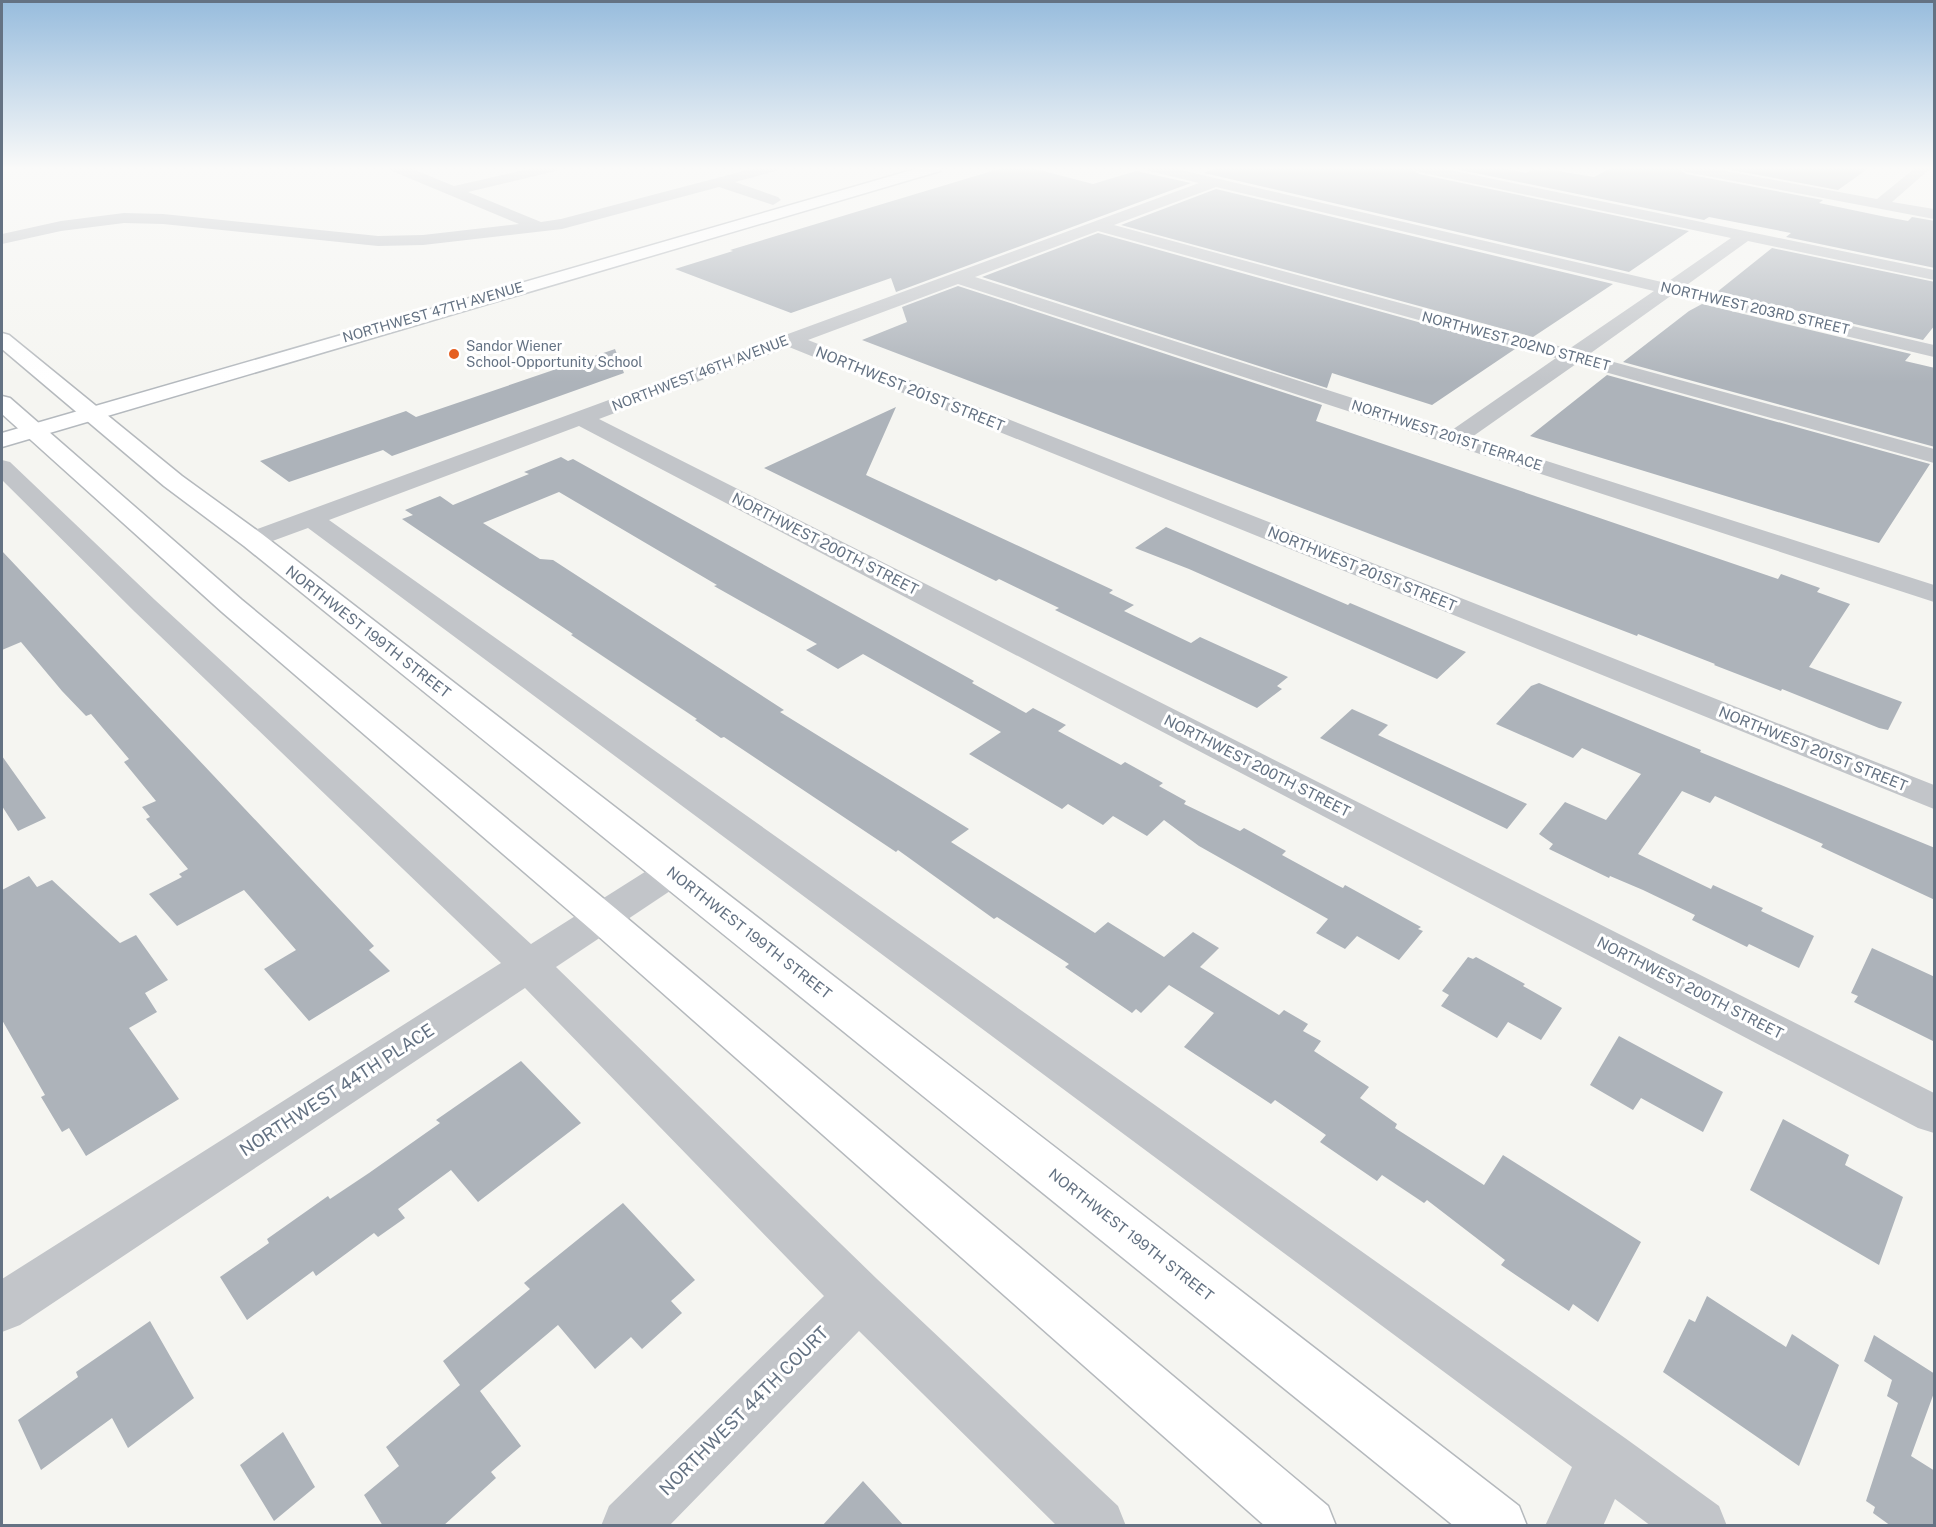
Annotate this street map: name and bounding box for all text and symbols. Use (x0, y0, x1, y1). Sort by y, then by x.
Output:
street label: NORTHWEST 47TH AVENUE (341, 278, 525, 346)
street label: NORTHWEST 203RD STREET (1659, 278, 1851, 338)
street label: NORTHWEST 202ND STREET (1420, 308, 1612, 374)
street label: NORTHWEST 46TH AVENUE (610, 332, 790, 414)
place label: Sandor Wiener School-Opportunity School (466, 338, 643, 370)
street label: NORTHWEST 201ST STREET (813, 343, 1007, 434)
marker: Sandor Wiener School-Opportunity School (447, 347, 461, 361)
street label: NORTHWEST 201ST TERRACE (1350, 397, 1544, 473)
street label: NORTHWEST 200TH STREET (729, 489, 921, 598)
street label: NORTHWEST 201ST STREET (1265, 523, 1459, 614)
street label: NORTHWEST 199TH STREET (283, 562, 454, 701)
street label: NORTHWEST 201ST STREET (1716, 703, 1910, 794)
street label: NORTHWEST 200TH STREET (1161, 711, 1353, 820)
street label: NORTHWEST 199TH STREET (664, 863, 835, 1002)
street label: NORTHWEST 200TH STREET (1594, 933, 1786, 1042)
street label: NORTHWEST 44TH PLACE (236, 1019, 438, 1160)
street label: NORTHWEST 199TH STREET (1046, 1165, 1217, 1304)
street label: NORTHWEST 44TH COURT (655, 1322, 833, 1499)

